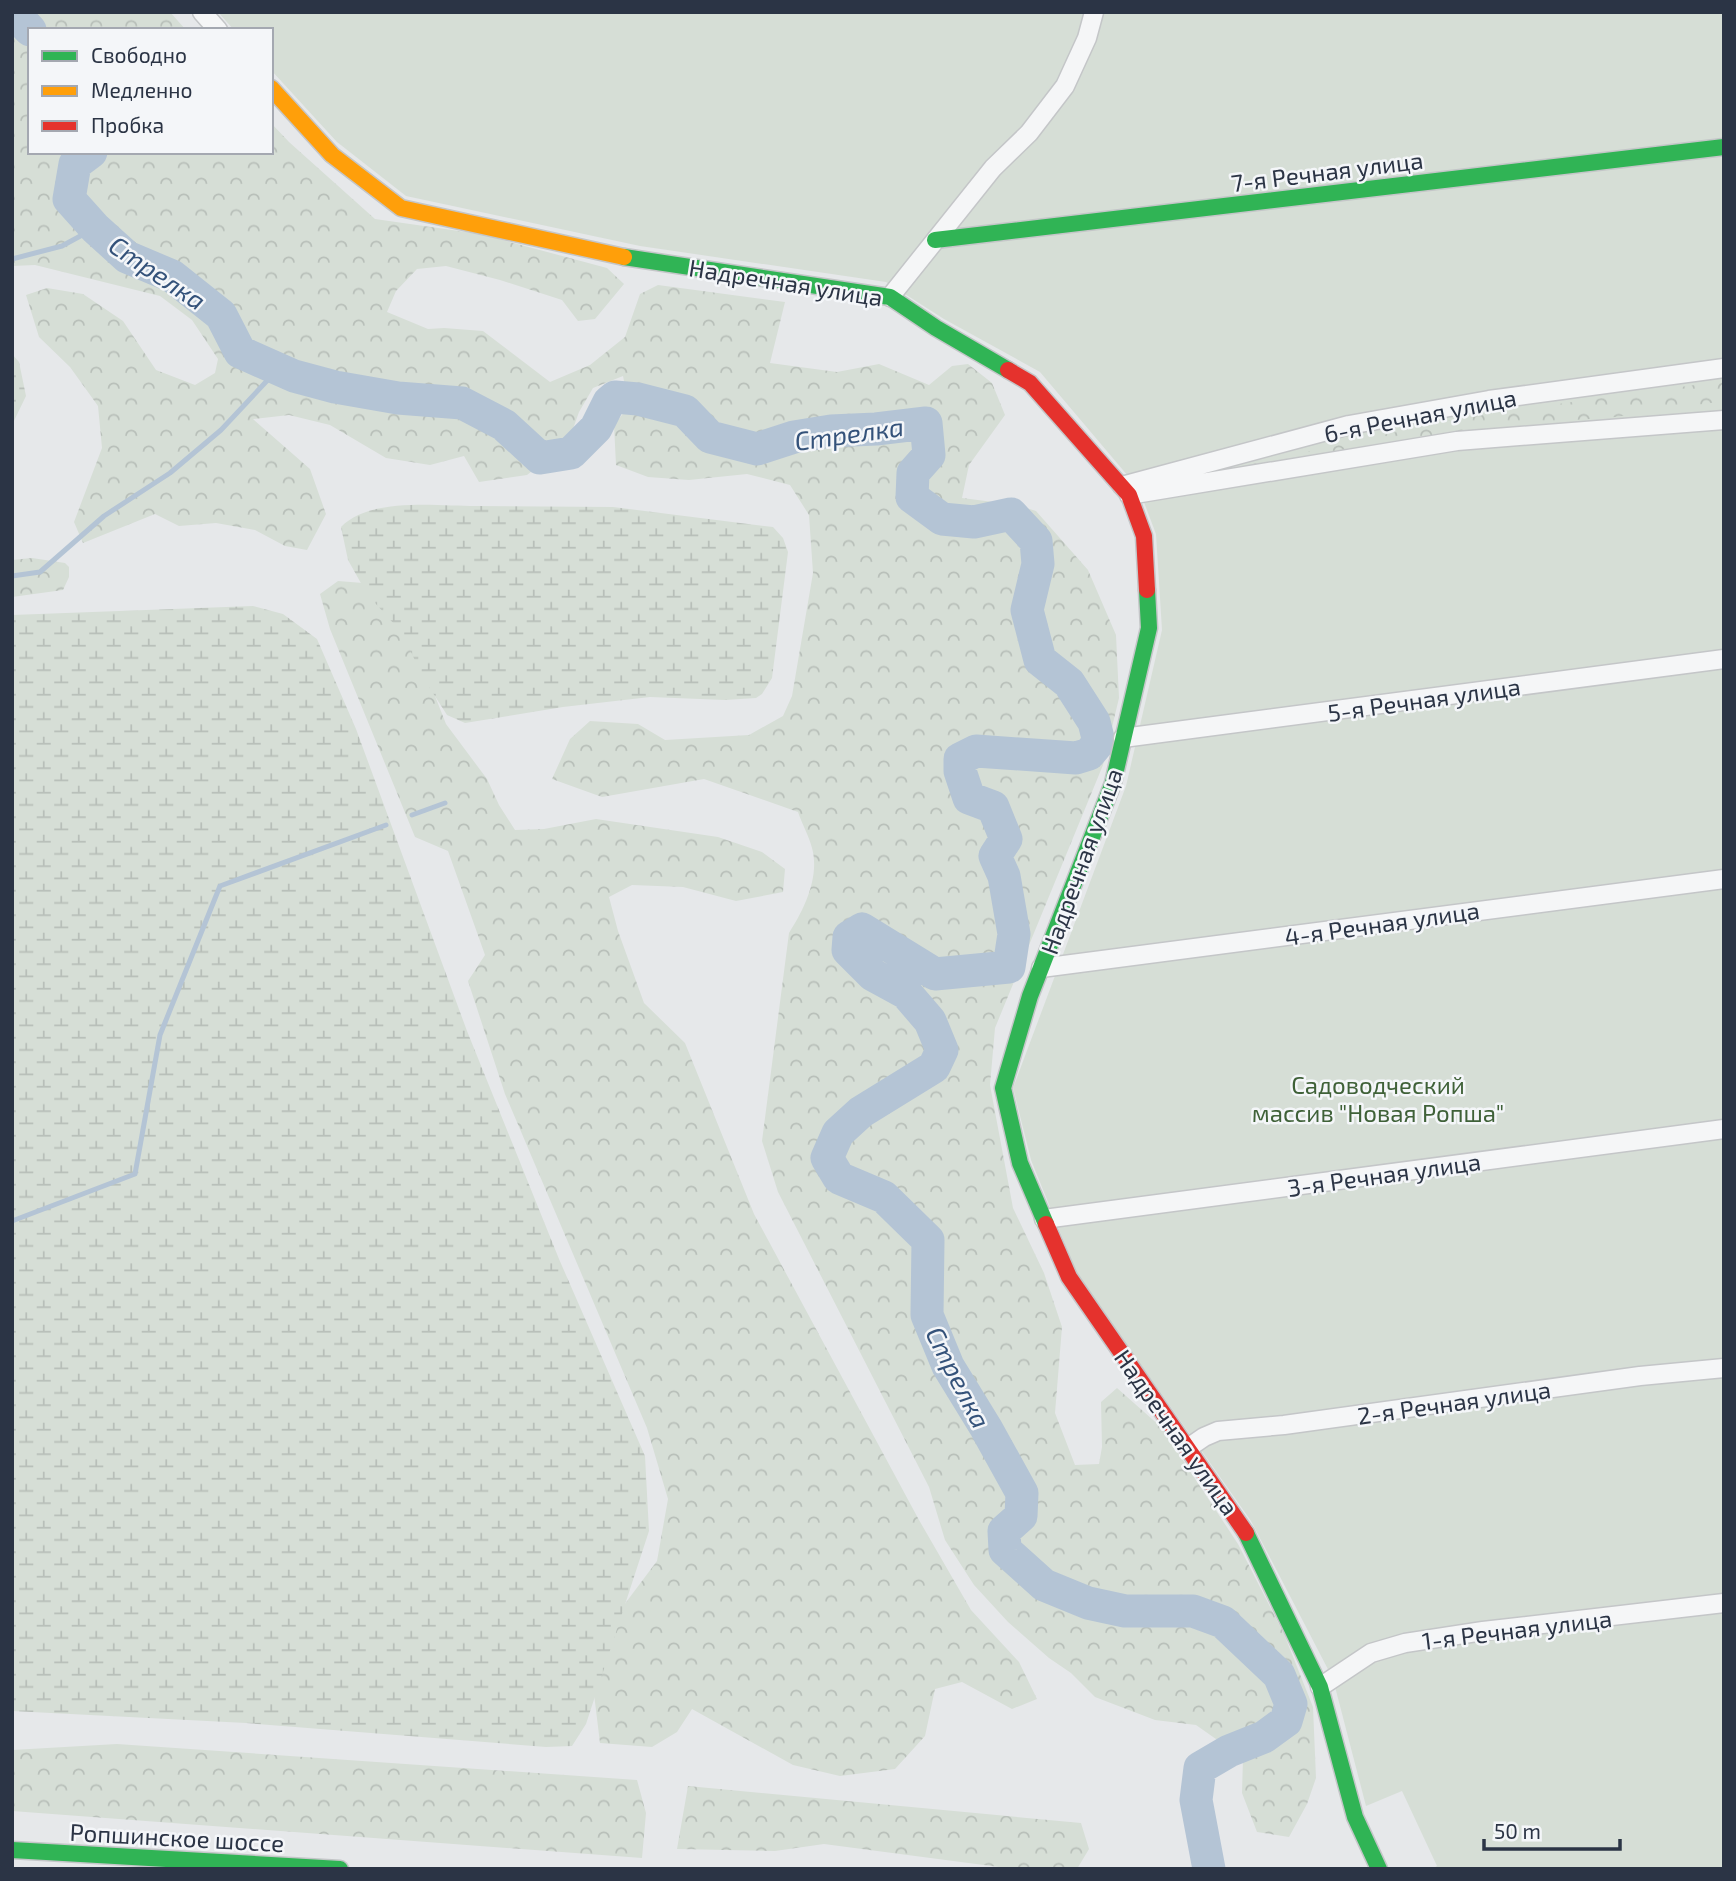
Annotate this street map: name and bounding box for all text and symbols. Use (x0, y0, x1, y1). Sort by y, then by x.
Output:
legend (28, 28, 273, 154)
text: Свободно (91, 42, 187, 67)
text: Медленно (91, 77, 193, 102)
text: Пробка (91, 112, 164, 137)
street label: 7-я Речная улица (1229, 145, 1425, 198)
water label: Стрелка (104, 228, 212, 316)
street label: Надречная улица (687, 252, 885, 313)
street label: 6-я Речная улица (1321, 382, 1519, 449)
water label: Стрелка (792, 410, 906, 456)
street label: 5-я Речная улица (1326, 671, 1522, 728)
street label: Надречная улица (1034, 764, 1129, 958)
street label: 4-я Речная улица (1283, 895, 1481, 952)
park label: Садоводческий массив "Новая Ропша" (1252, 1070, 1504, 1127)
street label: 3-я Речная улица (1285, 1146, 1483, 1203)
water label: Стрелка (920, 1321, 998, 1433)
street label: Надречная улица (1108, 1344, 1245, 1521)
street label: 2-я Речная улица (1355, 1374, 1553, 1431)
street label: 1-я Речная улица (1420, 1603, 1614, 1656)
scale bar (1484, 1808, 1620, 1852)
street label: Ропшинское шоссе (69, 1817, 285, 1857)
text: 50 m (1494, 1818, 1541, 1843)

